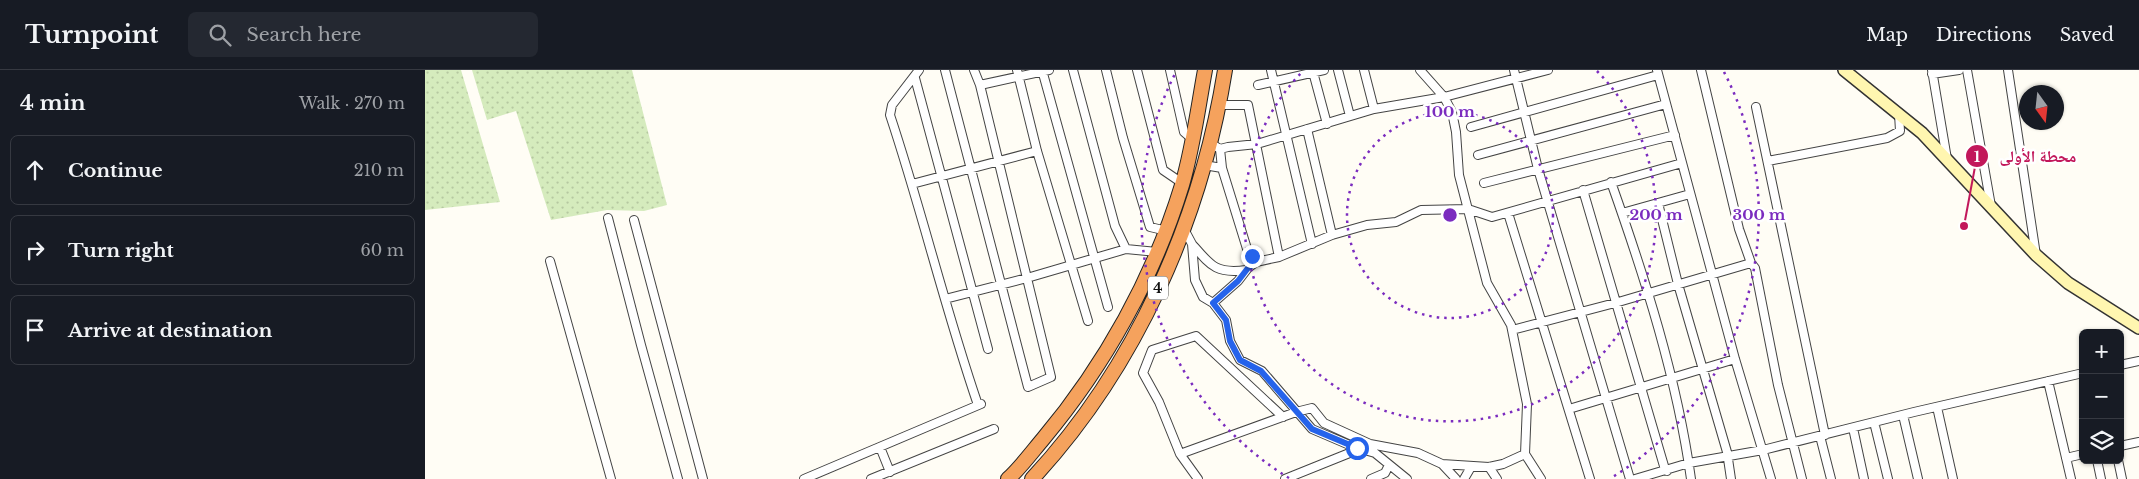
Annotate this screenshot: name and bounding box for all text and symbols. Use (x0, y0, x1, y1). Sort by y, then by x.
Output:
search box (188, 12, 538, 57)
text: Turnpoint (25, 20, 158, 49)
icon: search (206, 21, 234, 49)
text: Search here (246, 23, 361, 46)
text: Map (1866, 24, 1908, 46)
text: Directions (1936, 24, 2032, 46)
text: Saved (2060, 24, 2114, 46)
north arrow (2019, 85, 2064, 130)
text: 4 min (20, 90, 86, 116)
text: Walk · 270 m (299, 93, 405, 113)
text: 100 m (1425, 102, 1475, 121)
callout: محطة الأولى (1964, 141, 2086, 172)
text: محطة الأولى (2000, 146, 2076, 166)
text: 1 (1974, 147, 1981, 166)
icon: ahead (21, 156, 49, 184)
text: Continue (68, 159, 163, 182)
text: 210 m (354, 160, 404, 180)
text: 200 m (1630, 205, 1683, 224)
text: 300 m (1733, 205, 1786, 224)
centre of rings (1441, 206, 1459, 224)
icon: right (21, 236, 49, 264)
text: Turn right (68, 239, 174, 262)
text: 60 m (361, 240, 404, 260)
route end (1241, 245, 1264, 268)
road number: 4 (1148, 277, 1168, 300)
icon: arrive (21, 316, 49, 344)
text: Arrive at destination (68, 319, 272, 342)
map controls (2079, 329, 2124, 464)
button: + (2079, 329, 2124, 374)
button: − (2079, 374, 2124, 419)
button: layers (2079, 419, 2124, 464)
route start (1346, 437, 1369, 460)

